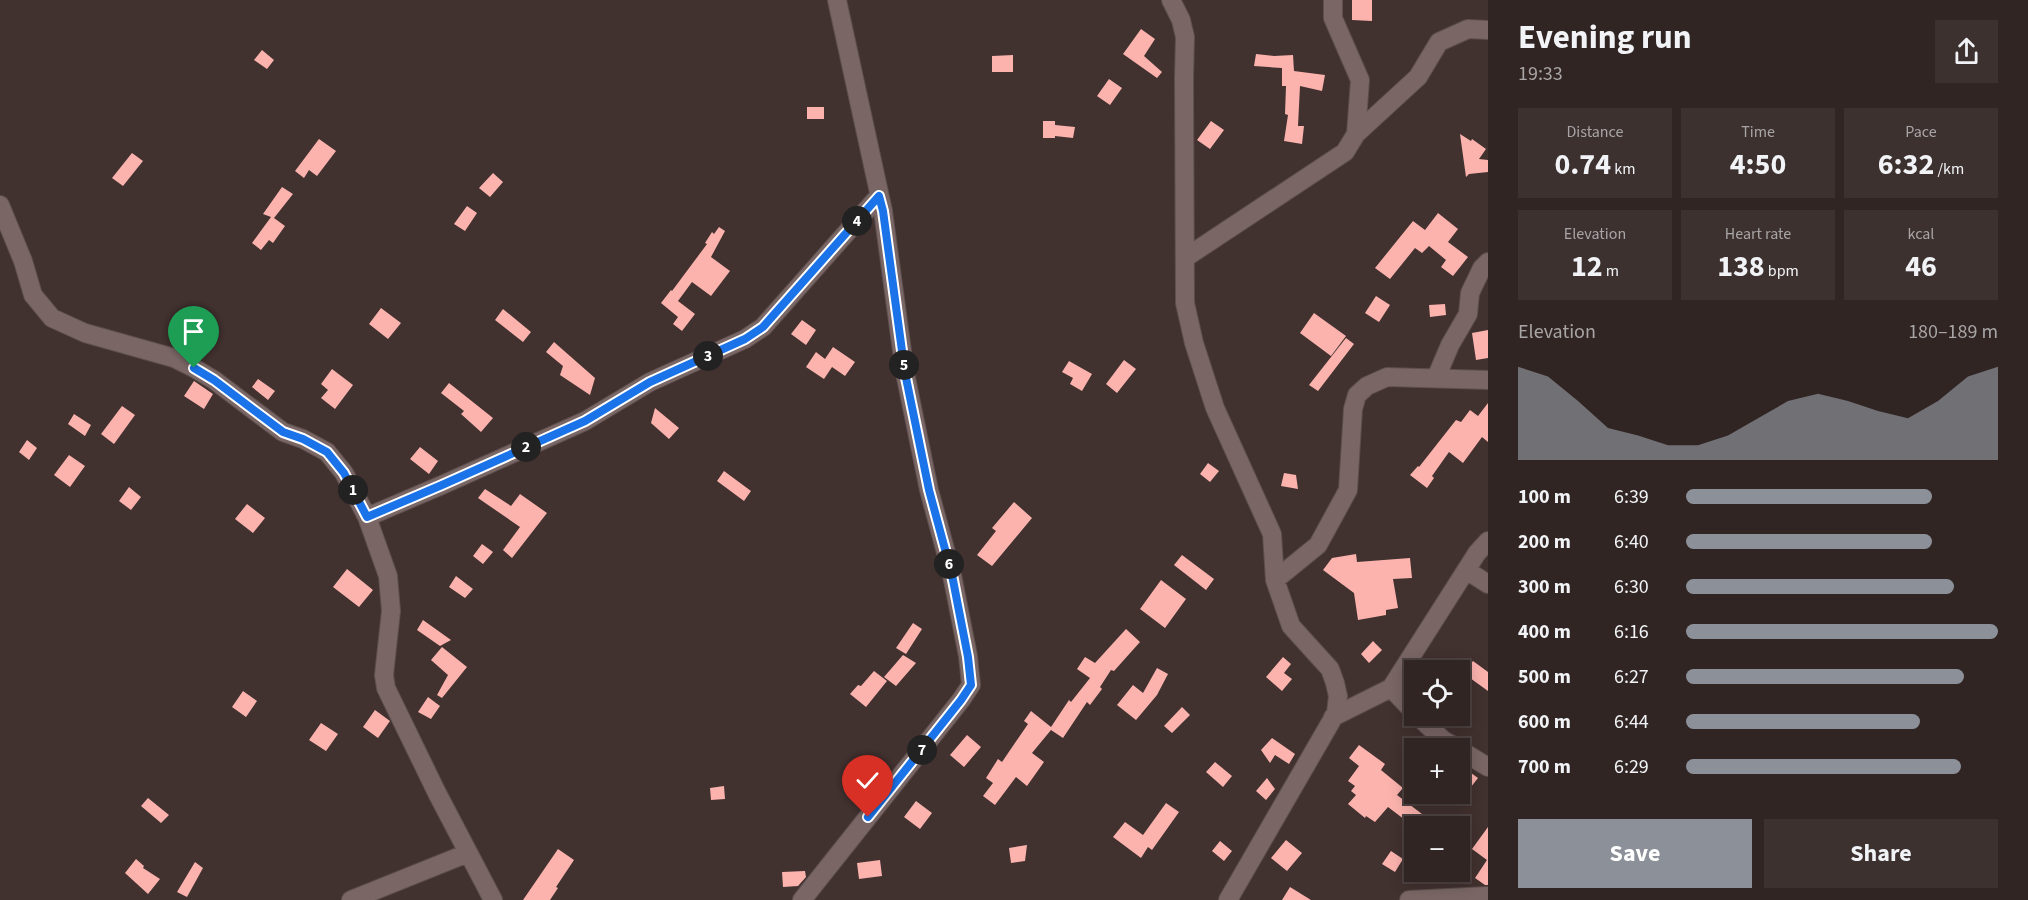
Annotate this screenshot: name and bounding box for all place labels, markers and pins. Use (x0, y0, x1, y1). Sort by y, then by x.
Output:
pin: 4 (842, 206, 872, 236)
pin (168, 306, 219, 368)
pin: 3 (693, 341, 723, 371)
pin: 5 (889, 350, 919, 380)
pin: 2 (511, 432, 541, 462)
pin: 1 (338, 475, 368, 505)
pin: 6 (934, 549, 964, 579)
pin: 7 (907, 735, 937, 765)
pin (842, 755, 893, 817)

